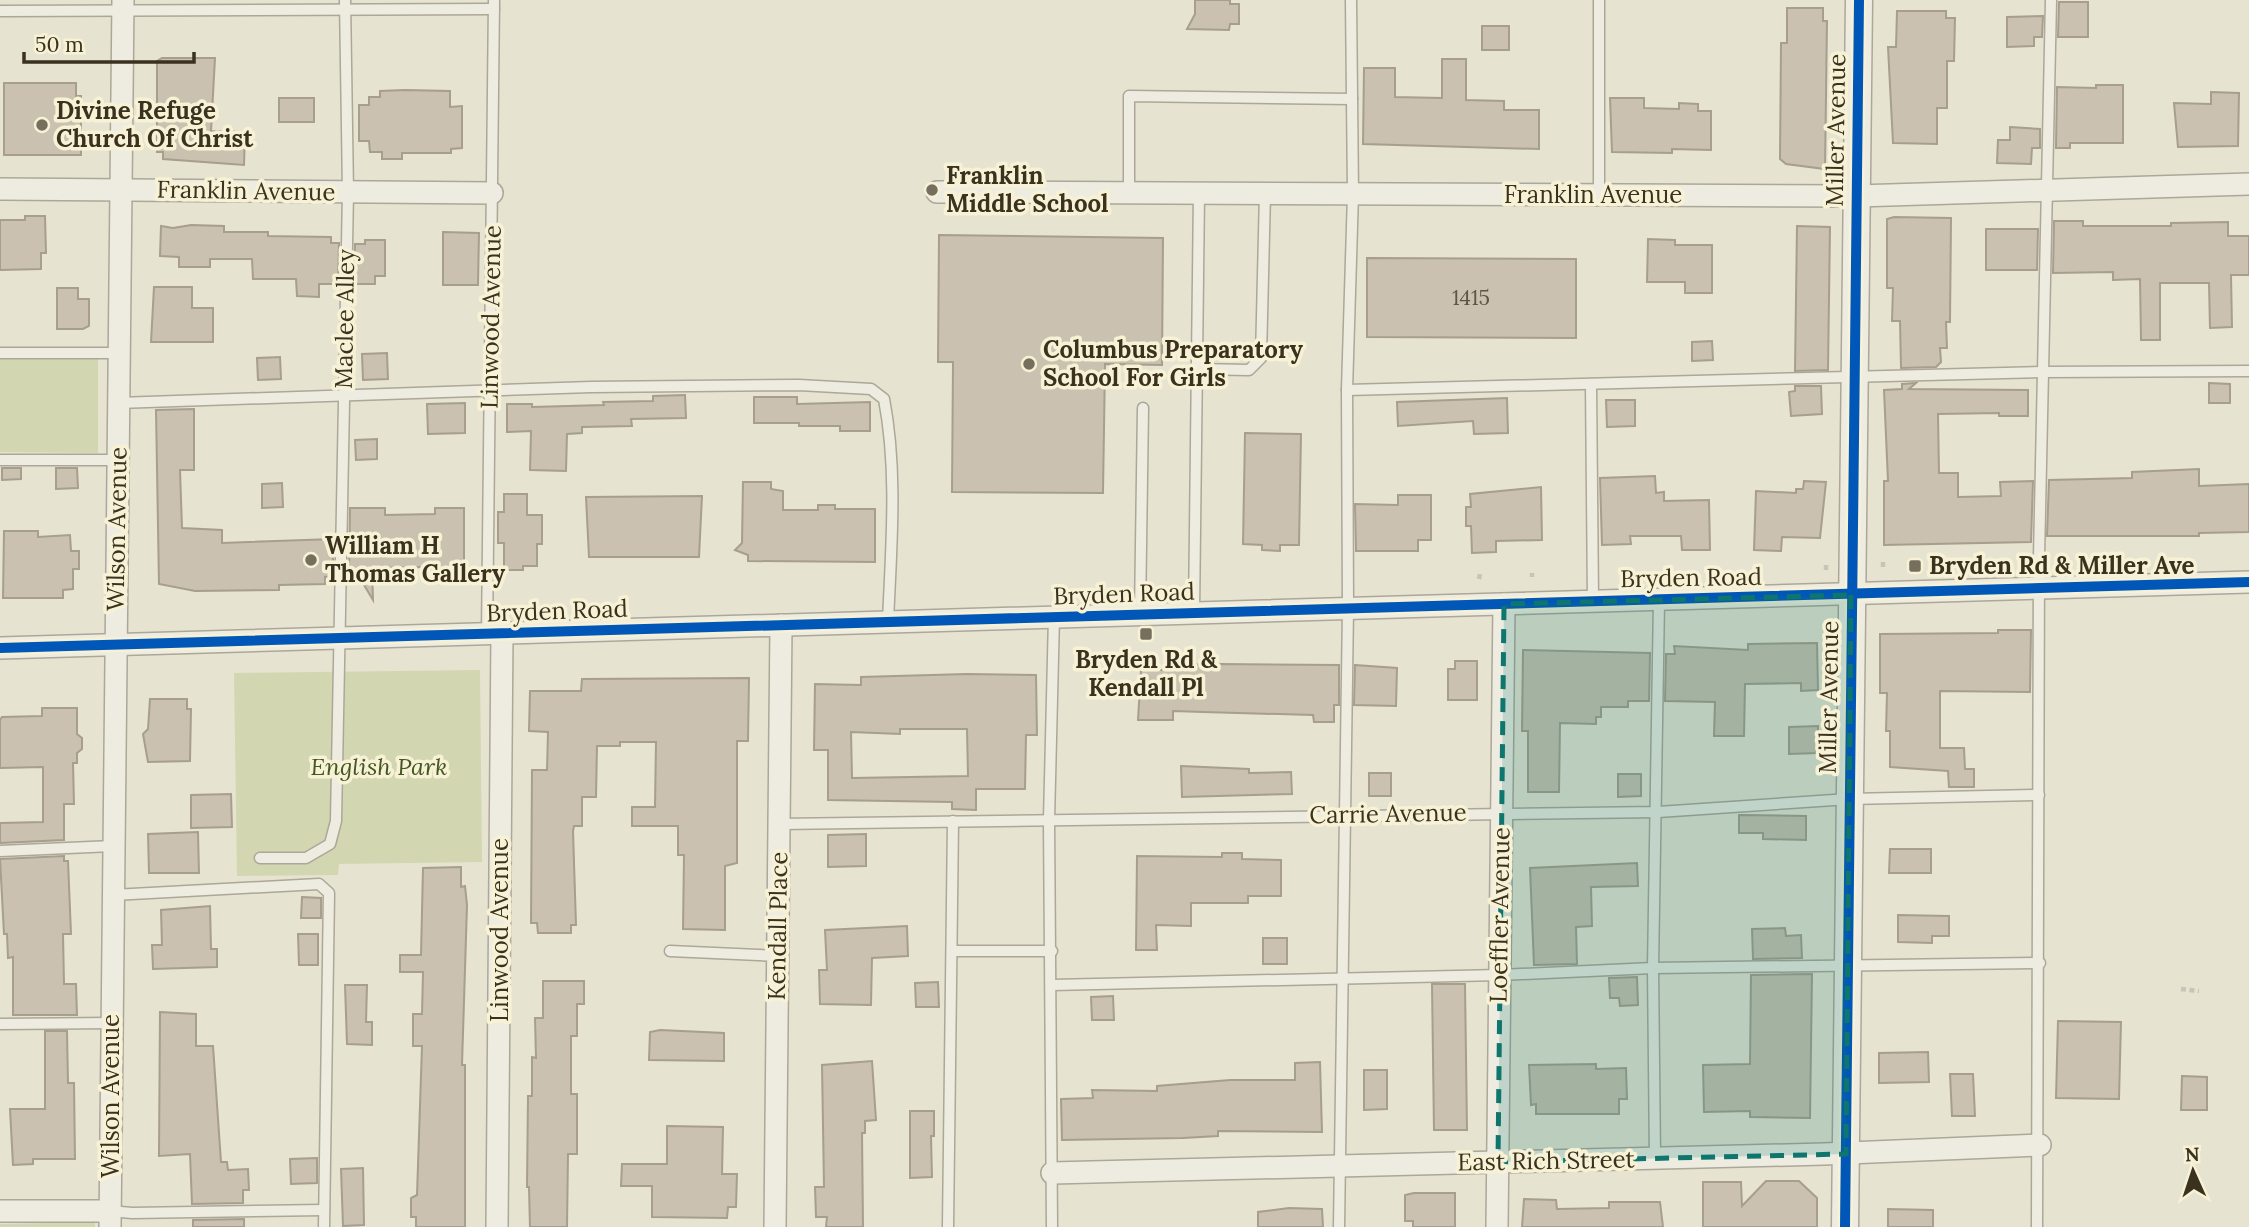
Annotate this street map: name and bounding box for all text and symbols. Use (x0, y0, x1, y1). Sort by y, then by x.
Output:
scale bar (24, 21, 194, 65)
text: 50 m (35, 31, 84, 58)
street label: Miller Avenue (1819, 53, 1852, 207)
place label: Divine Refuge Church Of Christ (56, 95, 254, 154)
marker: Divine Refuge Church Of Christ (34, 117, 50, 133)
place label: Franklin Middle School (946, 160, 1109, 219)
street label: Franklin Avenue (156, 173, 336, 208)
street label: Franklin Avenue (1504, 179, 1682, 210)
marker: Franklin Middle School (924, 182, 940, 198)
street label: Linwood Avenue (473, 225, 508, 409)
street label: Maclee Alley (328, 249, 361, 389)
house number: 1415 (1452, 284, 1490, 311)
place label: Columbus Preparatory School For Girls (1043, 334, 1304, 393)
marker: Columbus Preparatory School For Girls (1021, 356, 1037, 372)
street label: Wilson Avenue (100, 447, 133, 611)
place label: William H Thomas Gallery (325, 530, 506, 589)
place label: Bryden Rd & Miller Ave (1929, 550, 2195, 581)
marker: William H Thomas Gallery (303, 552, 319, 568)
marker: Bryden Rd & Miller Ave (1907, 558, 1923, 574)
street label: Bryden Road (1620, 561, 1762, 594)
street label: Bryden Road (1053, 576, 1195, 611)
street label: Bryden Road (486, 593, 628, 628)
street label: Miller Avenue (1812, 620, 1845, 774)
marker: Bryden Rd & Kendall Pl (1138, 626, 1154, 642)
place label: Bryden Rd & Kendall Pl (1075, 644, 1218, 703)
park label: English Park (310, 751, 448, 782)
street label: Carrie Avenue (1309, 797, 1467, 830)
street label: Loeffler Avenue (1482, 827, 1517, 1003)
street label: Linwood Avenue (484, 838, 515, 1022)
street label: Kendall Place (761, 851, 794, 1001)
street label: Wilson Avenue (95, 1014, 126, 1178)
north arrow (2158, 1136, 2228, 1206)
text: N (2184, 1142, 2200, 1166)
street label: East Rich Street (1457, 1143, 1636, 1178)

